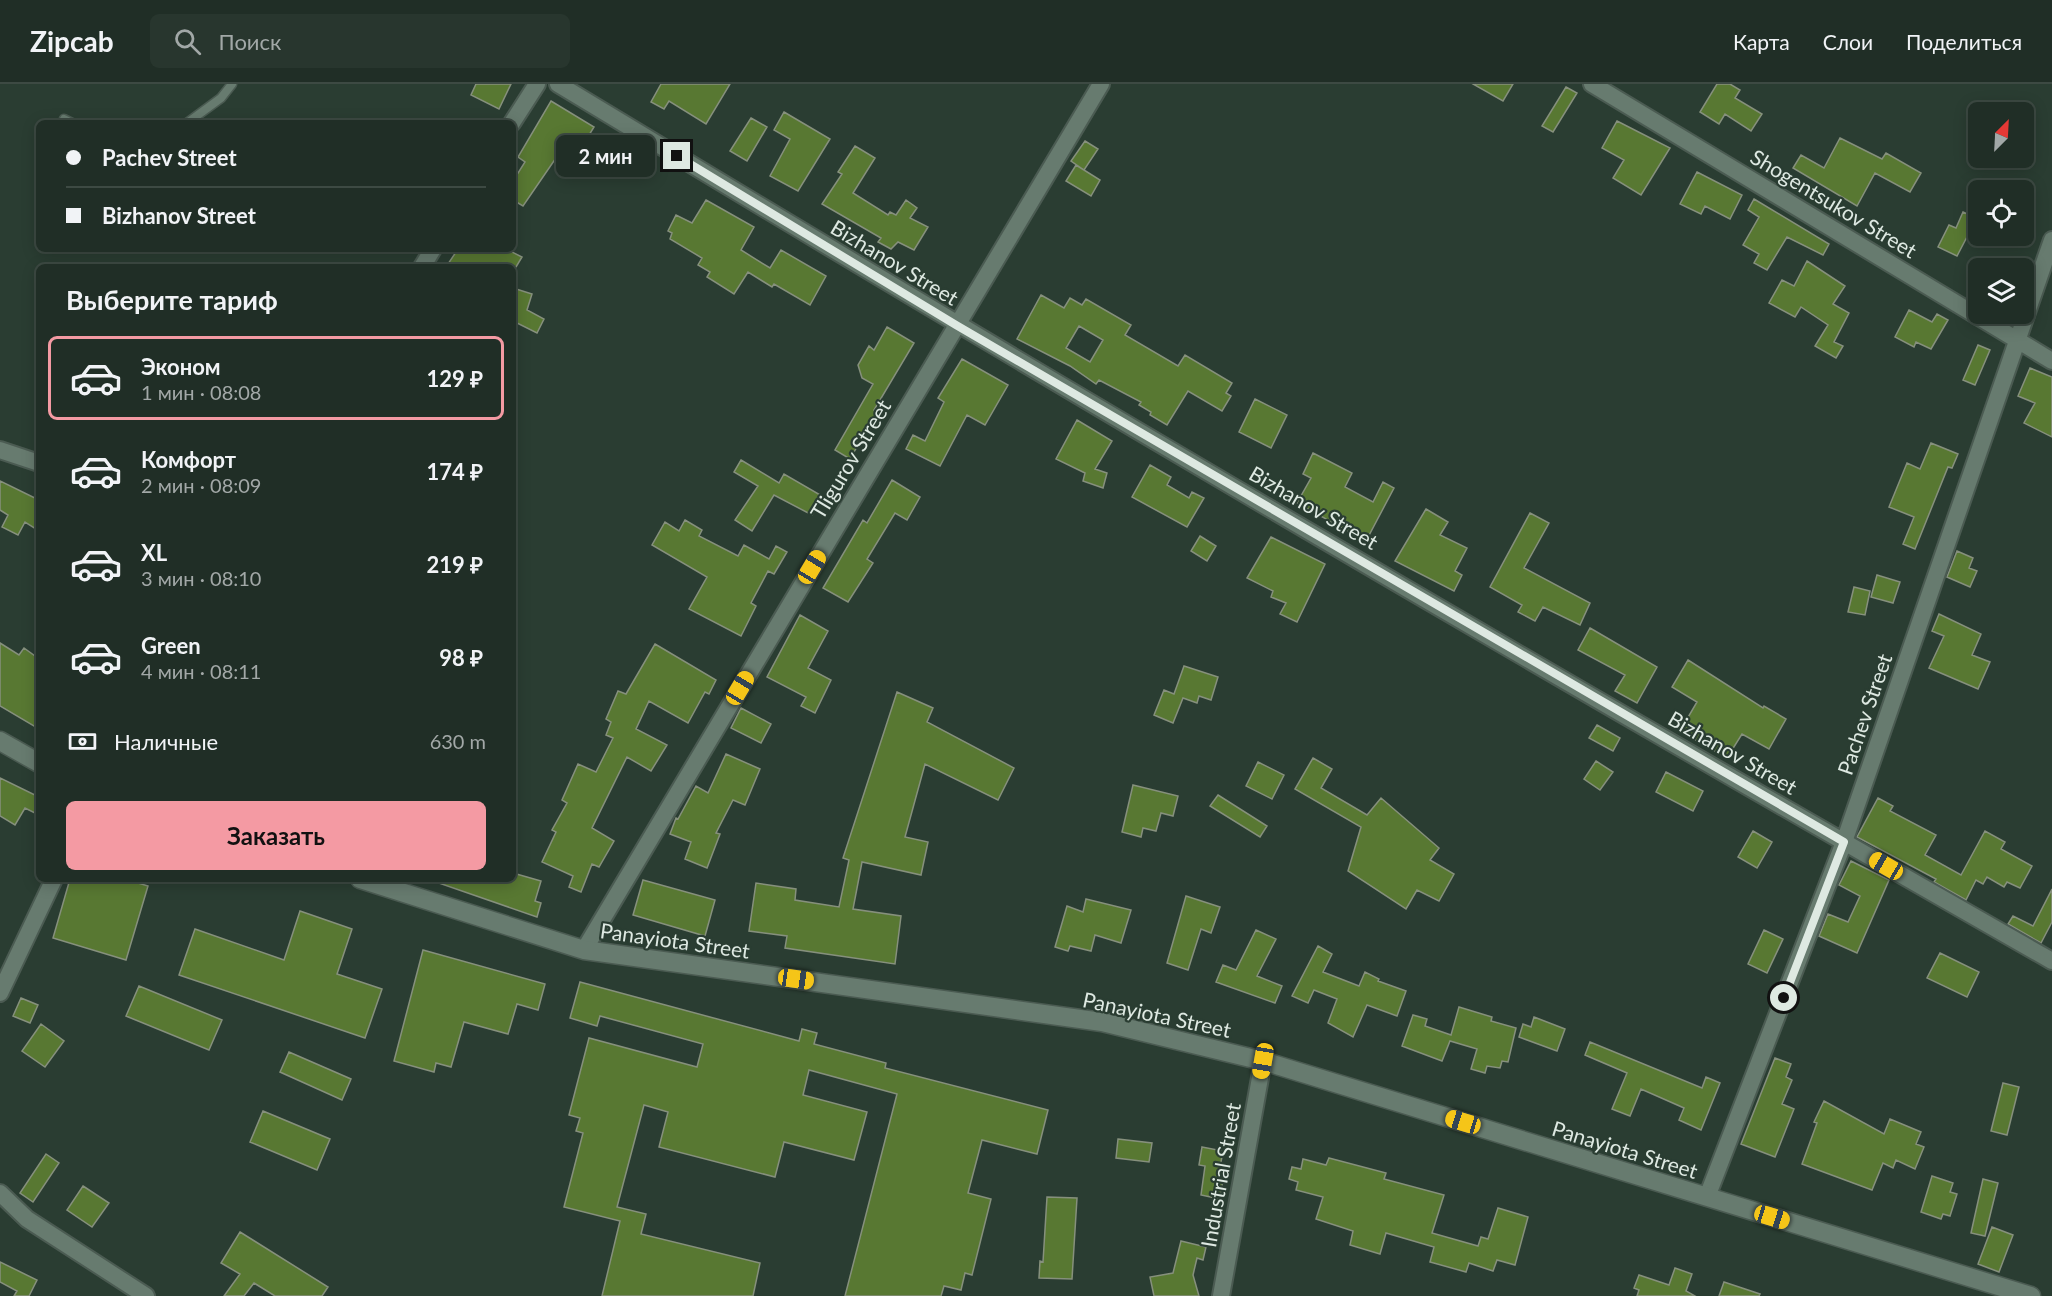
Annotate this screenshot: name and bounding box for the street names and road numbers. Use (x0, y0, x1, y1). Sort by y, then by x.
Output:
street label: Shogentsukov Street (1746, 144, 1922, 263)
street label: Bizhanov Street (827, 214, 964, 310)
street label: Tligurov Street (805, 394, 896, 523)
street label: Bizhanov Street (1245, 460, 1383, 554)
street label: Pachev Street (1832, 650, 1897, 778)
street label: Bizhanov Street (1664, 705, 1802, 799)
street label: Panayiota Street (599, 917, 752, 963)
street label: Panayiota Street (1081, 986, 1234, 1042)
street label: Industrial Street (1195, 1100, 1245, 1249)
street label: Panayiota Street (1549, 1115, 1701, 1183)

